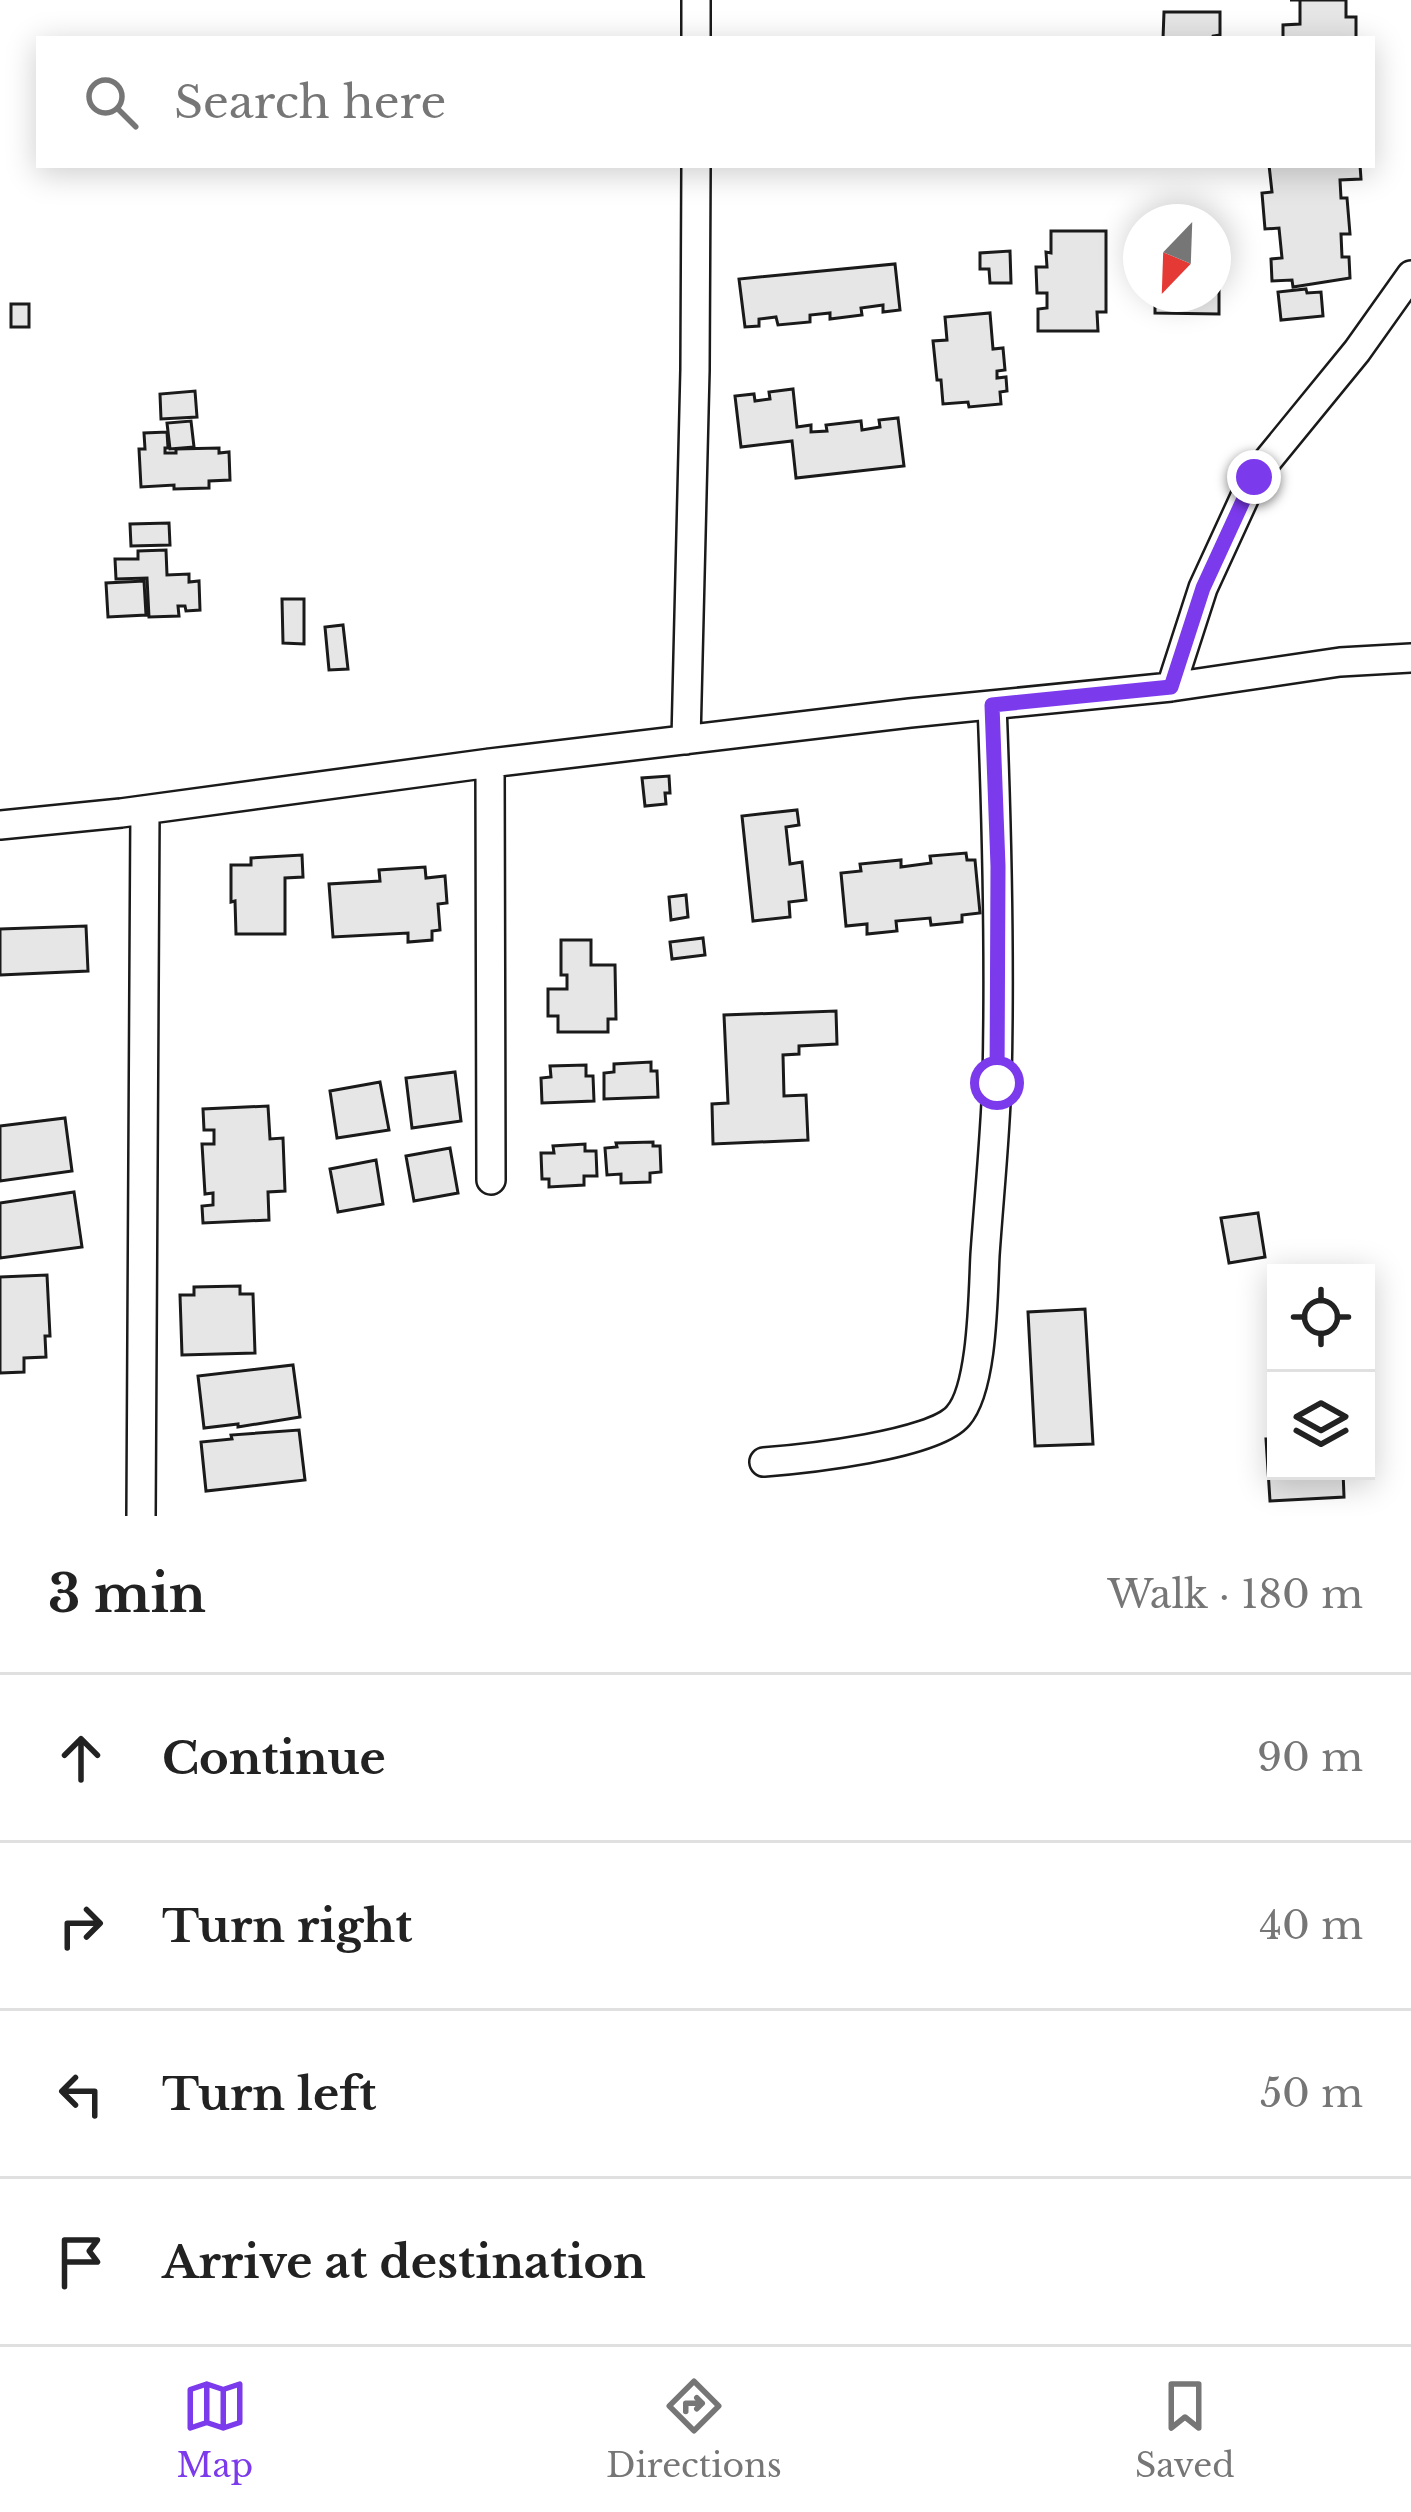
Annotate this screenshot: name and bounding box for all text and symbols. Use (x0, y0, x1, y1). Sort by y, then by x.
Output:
search box (36, 36, 1375, 168)
icon: search (78, 69, 144, 135)
text: Search here (174, 74, 446, 130)
north arrow (1123, 204, 1231, 312)
route end (1227, 450, 1281, 504)
route start (970, 1056, 1024, 1110)
map controls (1267, 1264, 1375, 1480)
button: locate (1267, 1264, 1375, 1372)
button: layers (1267, 1372, 1375, 1480)
text: 3 min (48, 1563, 206, 1626)
text: Walk · 180 m (1107, 1570, 1363, 1619)
icon: ahead (48, 1725, 114, 1791)
text: Continue (162, 1730, 386, 1786)
text: 90 m (1257, 1733, 1363, 1782)
icon: right (48, 1893, 114, 1959)
text: Turn right (162, 1898, 412, 1954)
text: 40 m (1259, 1901, 1363, 1950)
icon: left (48, 2061, 114, 2127)
text: Turn left (162, 2066, 376, 2122)
text: 50 m (1260, 2069, 1363, 2118)
icon: arrive (48, 2229, 114, 2295)
text: Arrive at destination (162, 2234, 646, 2290)
tab: Map (177, 2373, 253, 2486)
tab: Directions (606, 2373, 782, 2486)
tab: Saved (1135, 2373, 1234, 2486)

